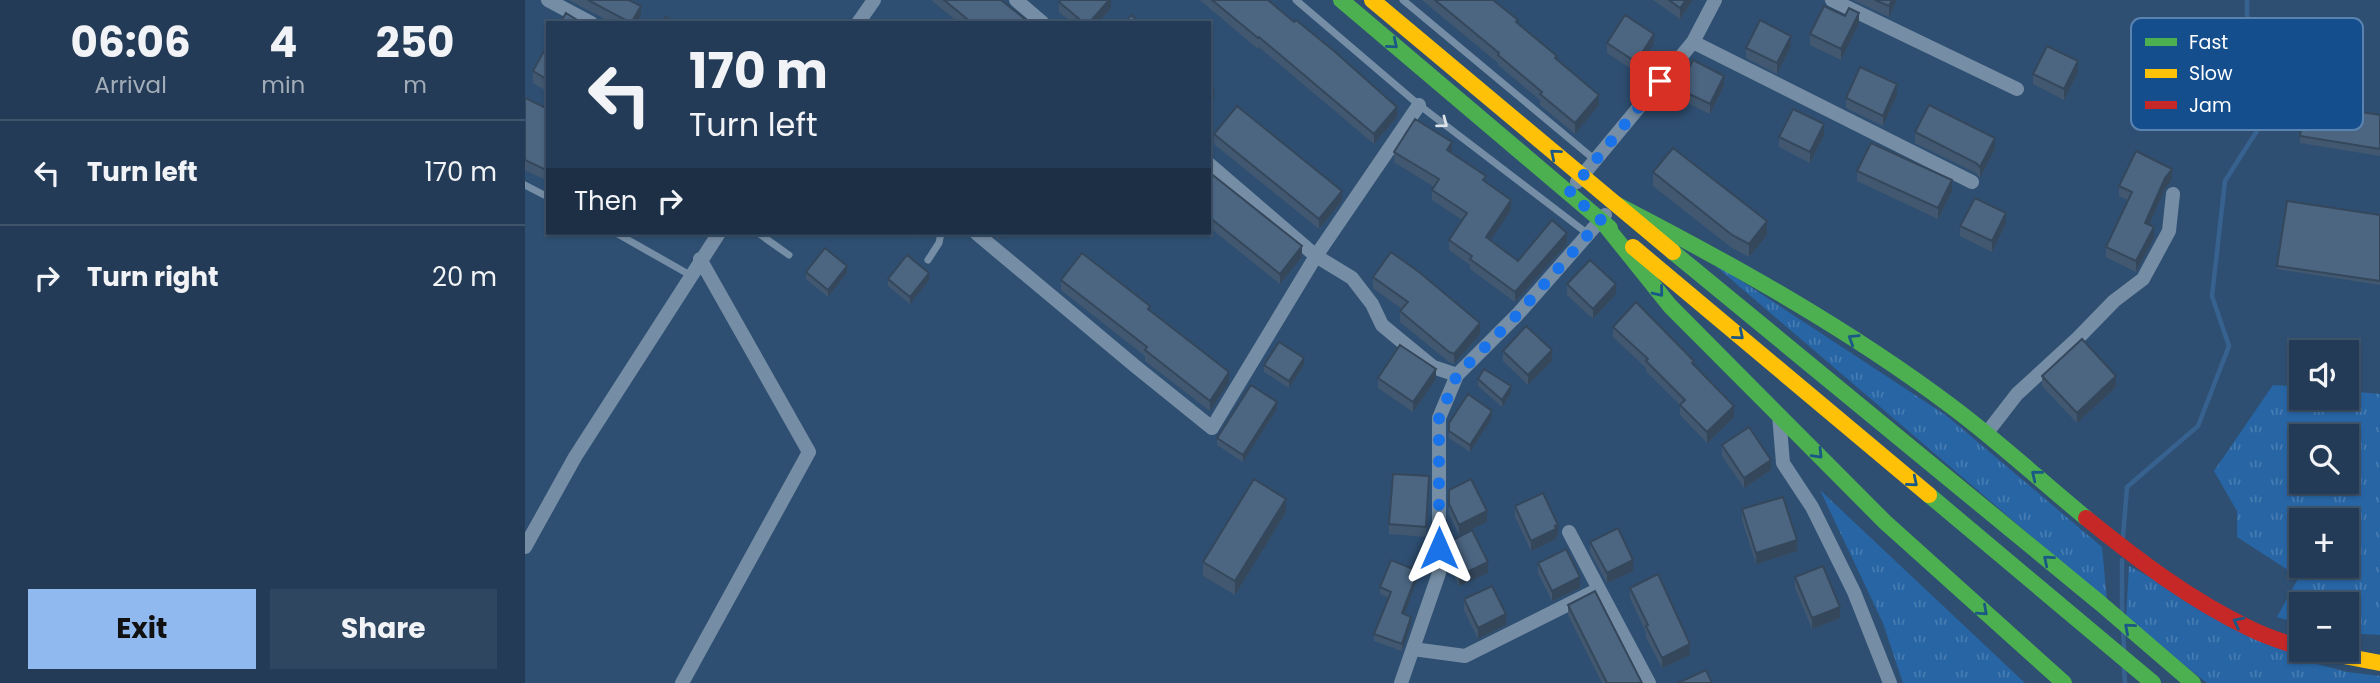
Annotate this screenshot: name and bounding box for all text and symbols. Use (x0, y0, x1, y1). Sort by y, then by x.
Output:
text: 06:06 (71, 13, 191, 72)
text: 4 (269, 13, 297, 72)
text: 250 (376, 13, 454, 72)
legend (2131, 18, 2363, 130)
text: Fast (2189, 29, 2228, 56)
one-way arrow (1385, 36, 1398, 48)
text: 170 m (689, 37, 828, 105)
icon: left (574, 49, 665, 140)
pin (1630, 51, 1690, 111)
text: Slow (2189, 60, 2233, 87)
icon: arrive (1641, 62, 1679, 100)
text: Arrival (94, 69, 167, 101)
text: min (261, 69, 305, 101)
text: m (403, 69, 427, 101)
text: Jam (2189, 92, 2231, 119)
text: Turn left (689, 102, 818, 147)
one-way arrow (1435, 114, 1447, 127)
one-way arrow (1550, 150, 1563, 162)
icon: left (28, 154, 66, 192)
text: Turn left (87, 154, 198, 190)
text: 170 m (424, 154, 497, 190)
icon: right (651, 182, 689, 220)
text: Then (574, 183, 637, 219)
icon: right (28, 259, 66, 297)
text: Turn right (87, 259, 219, 295)
text: 20 m (432, 259, 497, 295)
one-way arrow (1651, 284, 1663, 297)
one-way arrow (1731, 327, 1744, 340)
one-way arrow (1848, 335, 1861, 348)
map controls (2289, 340, 2359, 662)
button: sound (2289, 340, 2359, 410)
button: search (2289, 424, 2359, 494)
one-way arrow (1810, 446, 1823, 459)
one-way arrow (2031, 471, 2044, 483)
one-way arrow (1905, 474, 1918, 486)
button: + (2289, 508, 2359, 578)
position arrow (1402, 511, 1476, 585)
one-way arrow (2043, 555, 2055, 568)
button: Exit (28, 589, 256, 669)
button: Share (270, 589, 497, 669)
button: − (2289, 592, 2359, 662)
one-way arrow (1975, 603, 1988, 616)
one-way arrow (2233, 616, 2245, 630)
one-way arrow (2124, 624, 2137, 636)

